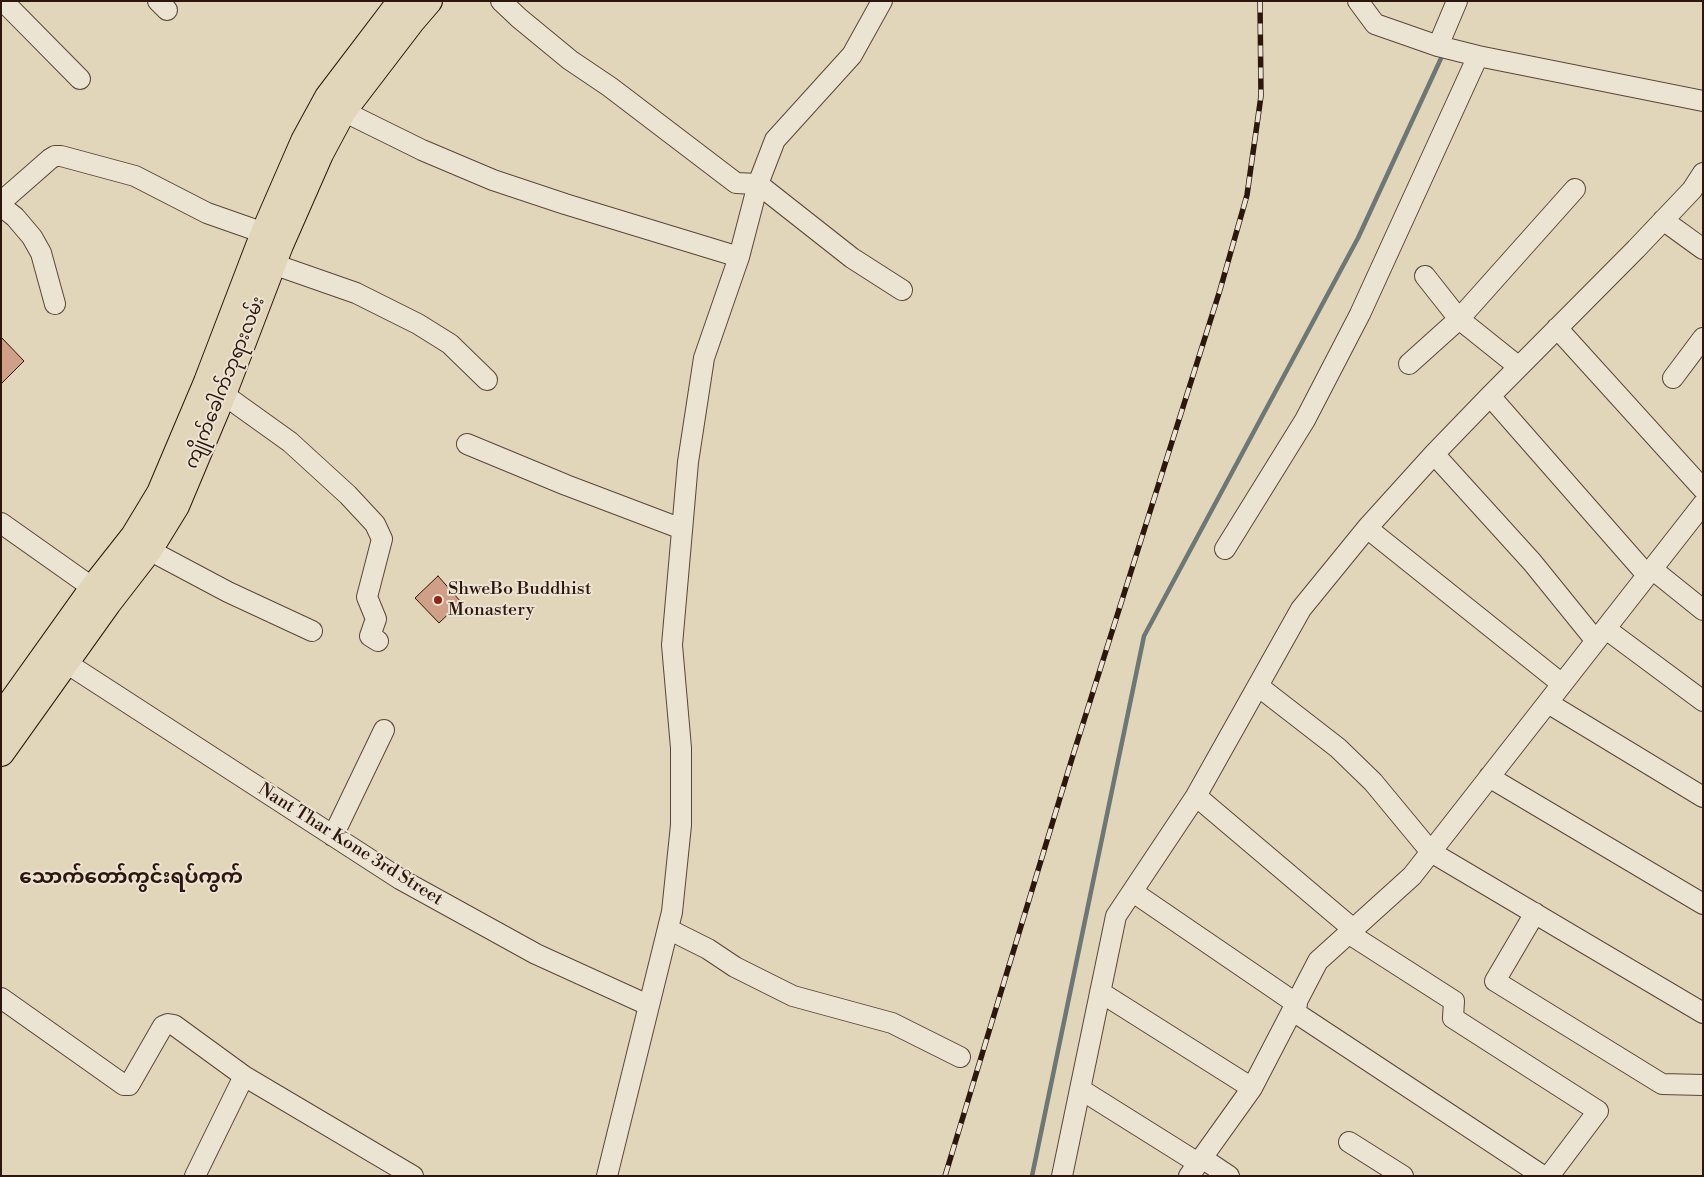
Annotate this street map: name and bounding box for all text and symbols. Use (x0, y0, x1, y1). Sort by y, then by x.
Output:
street label: ကျိုက်ခေါက်ဘုရားလမ်း (182, 294, 270, 472)
place label: ShweBo Buddhist Monastery (448, 579, 591, 622)
marker: ShweBo Buddhist Monastery (432, 594, 444, 606)
street label: Nant Thar Kone 3rd Street (254, 779, 446, 911)
district label: သောက်တော်ကွင်းရပ်ကွက် (19, 866, 243, 890)

